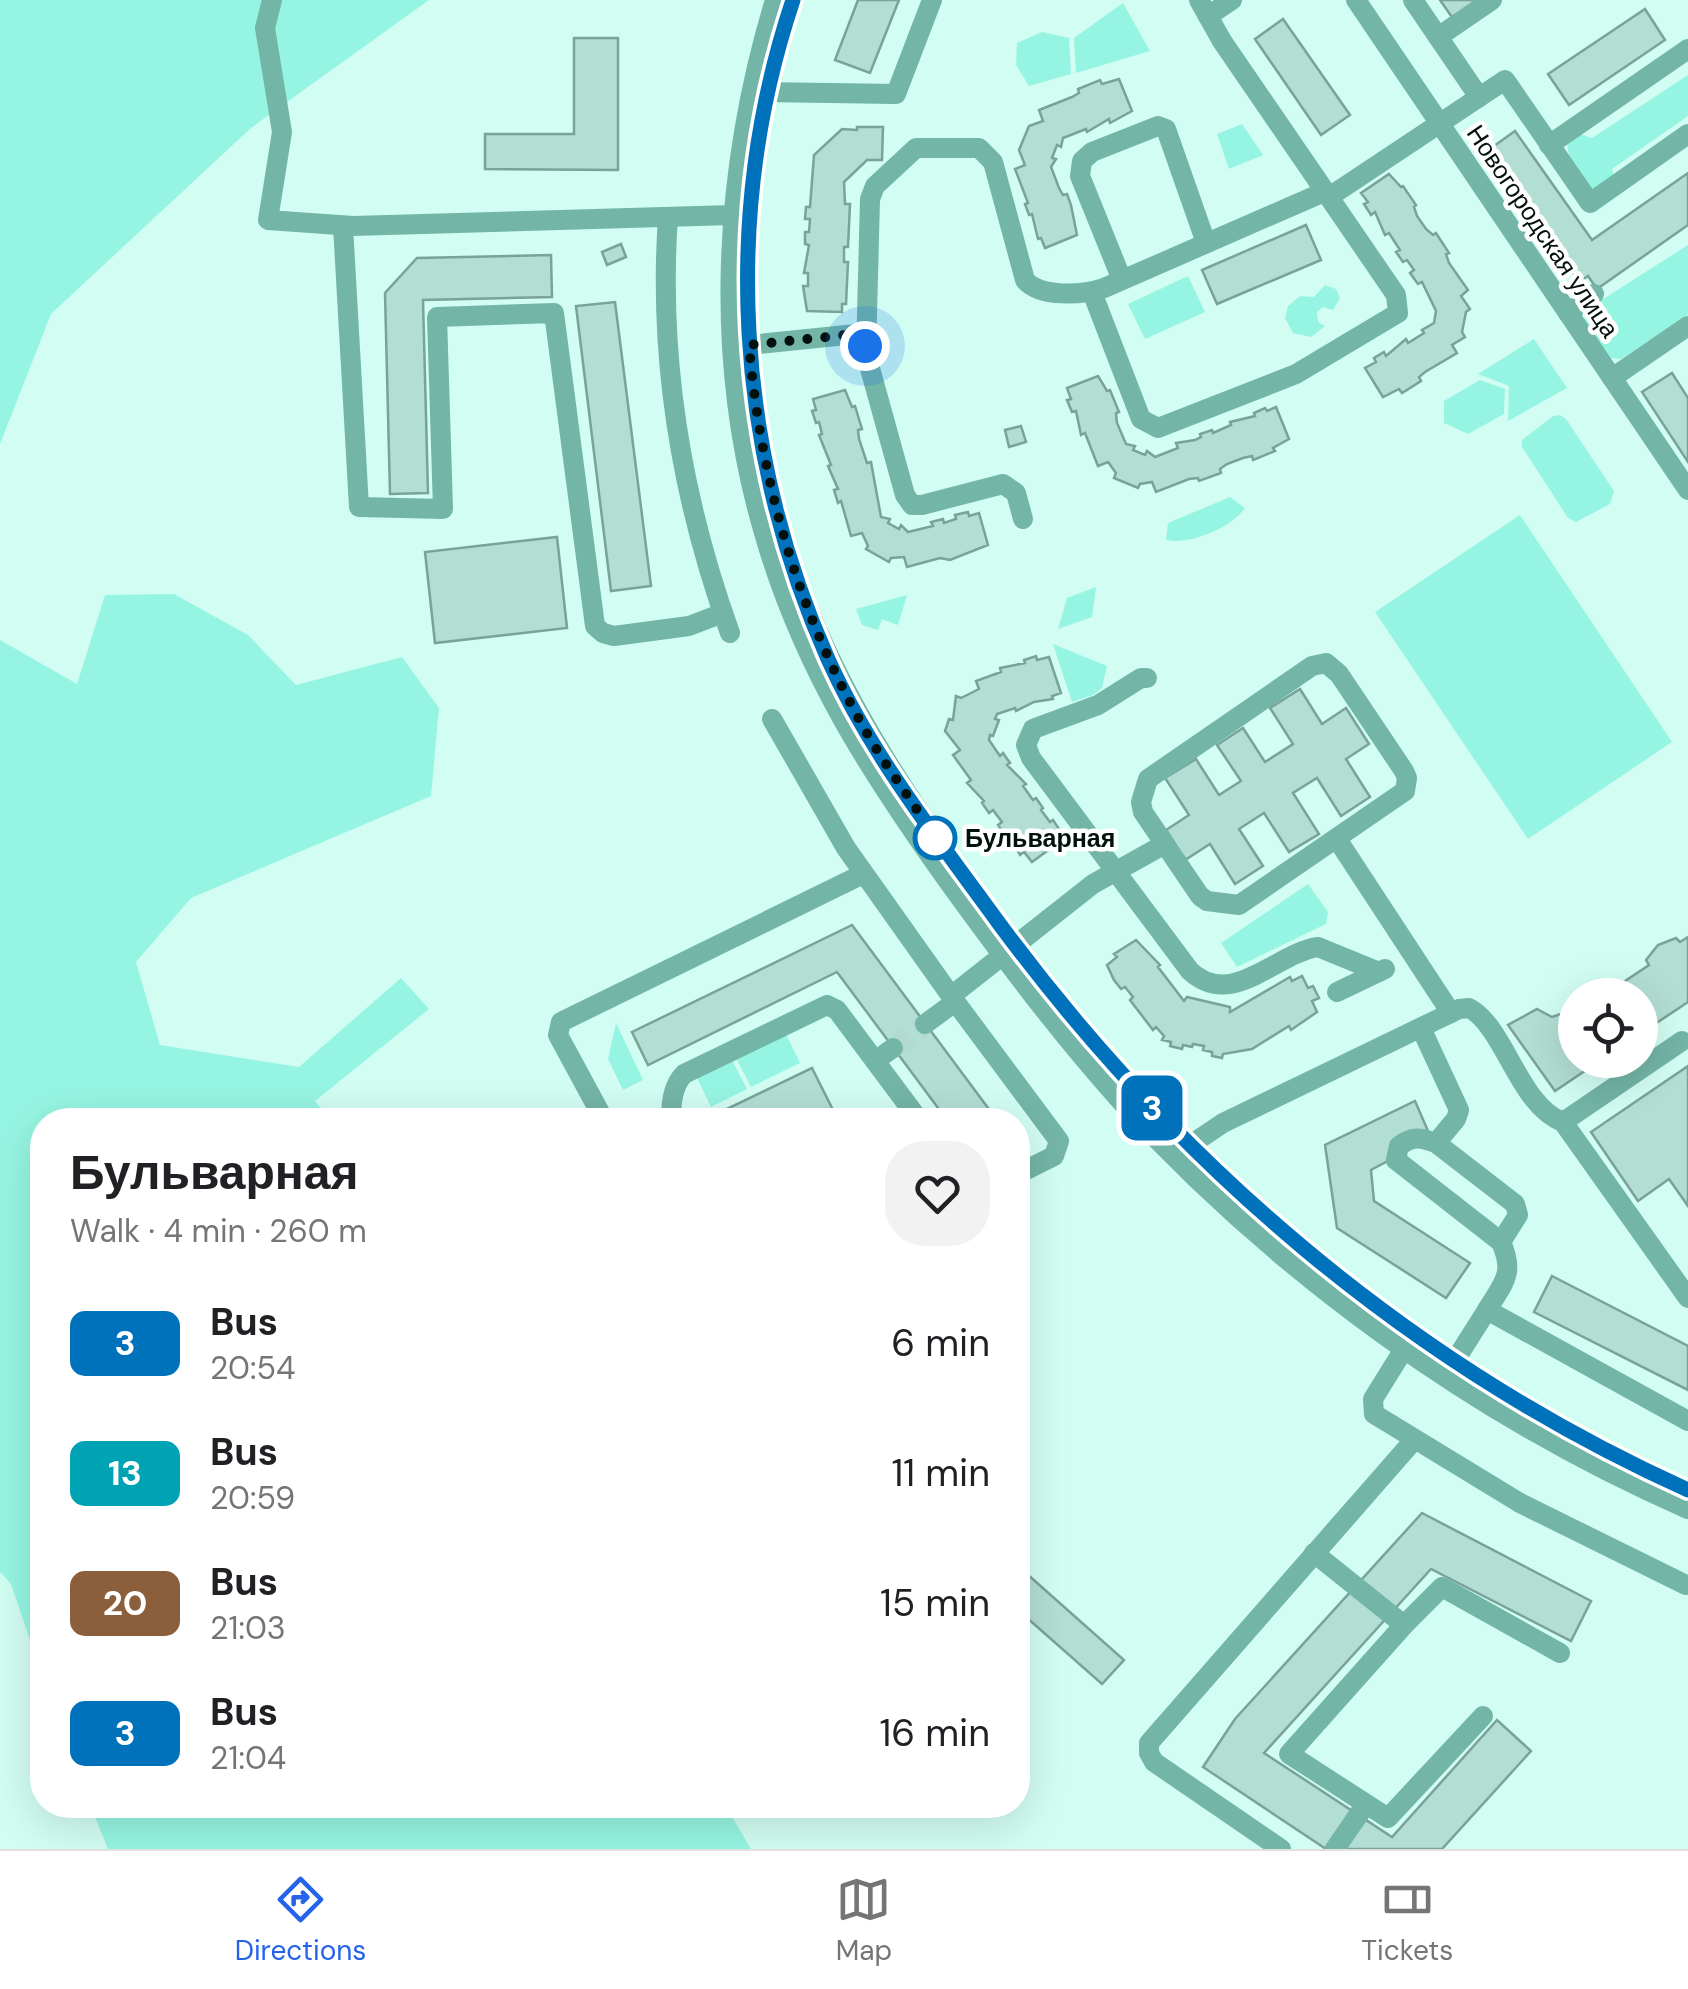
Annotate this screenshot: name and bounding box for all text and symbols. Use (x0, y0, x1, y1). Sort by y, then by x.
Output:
street label: Новогородская улица (1459, 118, 1626, 344)
your location (840, 321, 890, 371)
marker: Бульварная (914, 817, 956, 859)
place label: Бульварная (965, 822, 1115, 855)
map controls (1558, 978, 1658, 1078)
button: locate (1558, 978, 1658, 1078)
line badge: 3 (1120, 1076, 1184, 1140)
text: 3 (1141, 1085, 1163, 1131)
text: Бульварная (70, 1141, 359, 1204)
button: heart (885, 1141, 990, 1246)
text: Walk · 4 min · 260 m (70, 1210, 367, 1252)
text: Bus (210, 1297, 278, 1347)
text: 6 min (891, 1318, 990, 1368)
text: 3 (114, 1320, 136, 1366)
text: 20:54 (210, 1347, 295, 1389)
text: Bus (210, 1427, 278, 1477)
text: 11 min (891, 1448, 990, 1498)
text: 13 (108, 1450, 142, 1496)
text: 20:59 (210, 1477, 295, 1519)
text: Bus (210, 1557, 278, 1607)
text: 15 min (880, 1578, 990, 1628)
text: 20 (103, 1580, 147, 1626)
text: 21:03 (210, 1607, 286, 1649)
text: Bus (210, 1687, 278, 1737)
text: 16 min (879, 1708, 990, 1758)
text: 3 (114, 1710, 136, 1756)
text: 21:04 (210, 1737, 286, 1779)
tab: Directions (235, 1872, 366, 1969)
tab: Map (836, 1872, 892, 1969)
tab: Tickets (1361, 1872, 1453, 1969)

